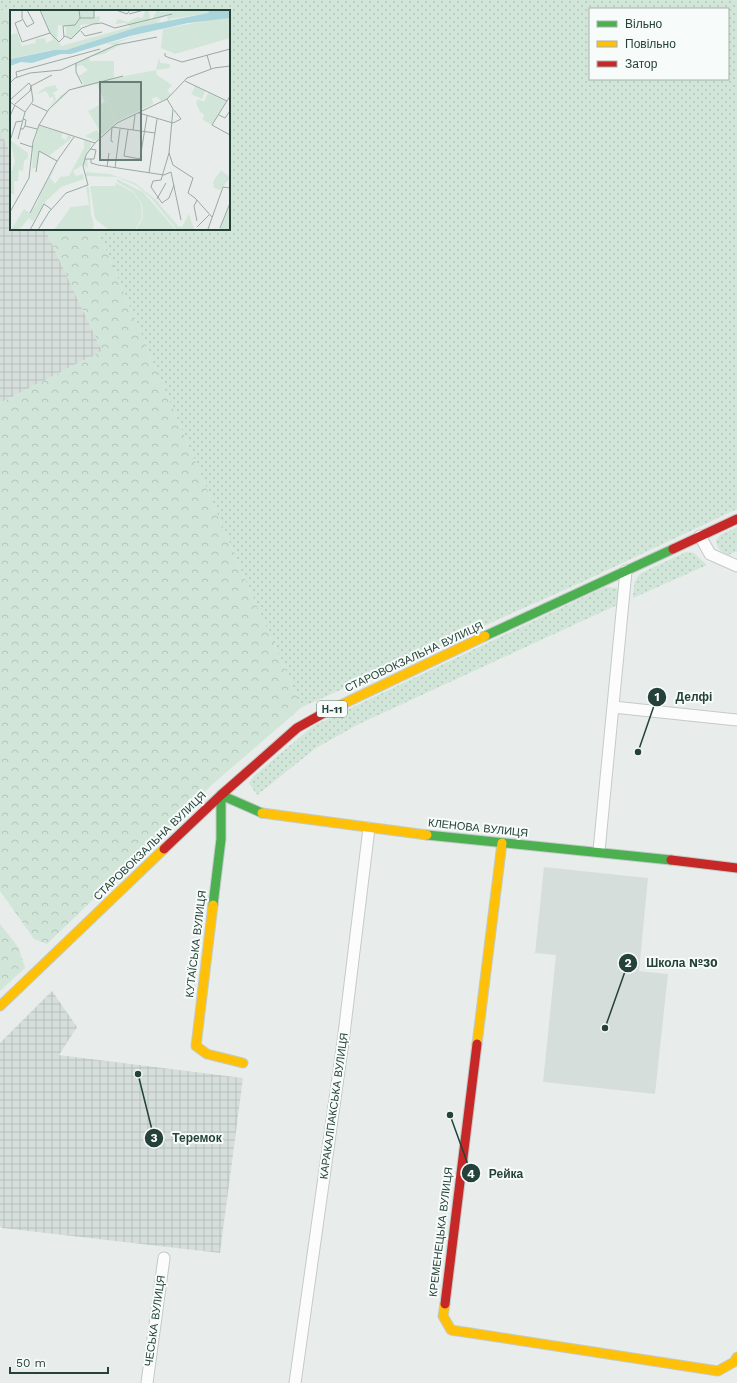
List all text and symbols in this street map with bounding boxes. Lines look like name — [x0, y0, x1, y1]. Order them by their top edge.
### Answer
legend — [589, 8, 729, 80]
inset map — [10, 10, 230, 230]
text: Вільно — [625, 17, 663, 31]
text: Повільно — [625, 37, 676, 51]
text: Затор — [625, 57, 658, 71]
street label: СТАРОВОКЗАЛЬНА ВУЛИЦЯ — [343, 619, 485, 695]
callout: Делфі — [647, 685, 720, 709]
text: 1 — [654, 690, 660, 704]
text: Делфі — [676, 690, 712, 704]
road number: Н-11 — [317, 701, 347, 717]
street label: СТАРОВОКЗАЛЬНА ВУЛИЦЯ — [91, 789, 209, 903]
street label: КЛЕНОВА ВУЛИЦЯ — [427, 816, 529, 840]
street label: КУТАЇСЬКА ВУЛИЦЯ — [183, 890, 209, 998]
callout: Школа №30 — [618, 951, 725, 975]
text: 2 — [624, 956, 632, 970]
text: Школа №30 — [646, 956, 718, 970]
street label: КАРАКАЛПАКСЬКА ВУЛИЦЯ — [317, 1032, 351, 1180]
callout: Теремок — [144, 1126, 229, 1150]
text: 3 — [150, 1131, 158, 1145]
text: Теремок — [172, 1131, 223, 1145]
callout: Рейка — [461, 1161, 531, 1185]
street label: КРЕМЕНЕЦЬКА ВУЛИЦЯ — [427, 1166, 455, 1298]
text: 4 — [467, 1167, 475, 1181]
text: Рейка — [489, 1167, 524, 1181]
street label: ЧЕСЬКА ВУЛИЦЯ — [142, 1274, 168, 1368]
scale bar — [10, 1349, 108, 1375]
text: 50 m — [16, 1356, 46, 1370]

